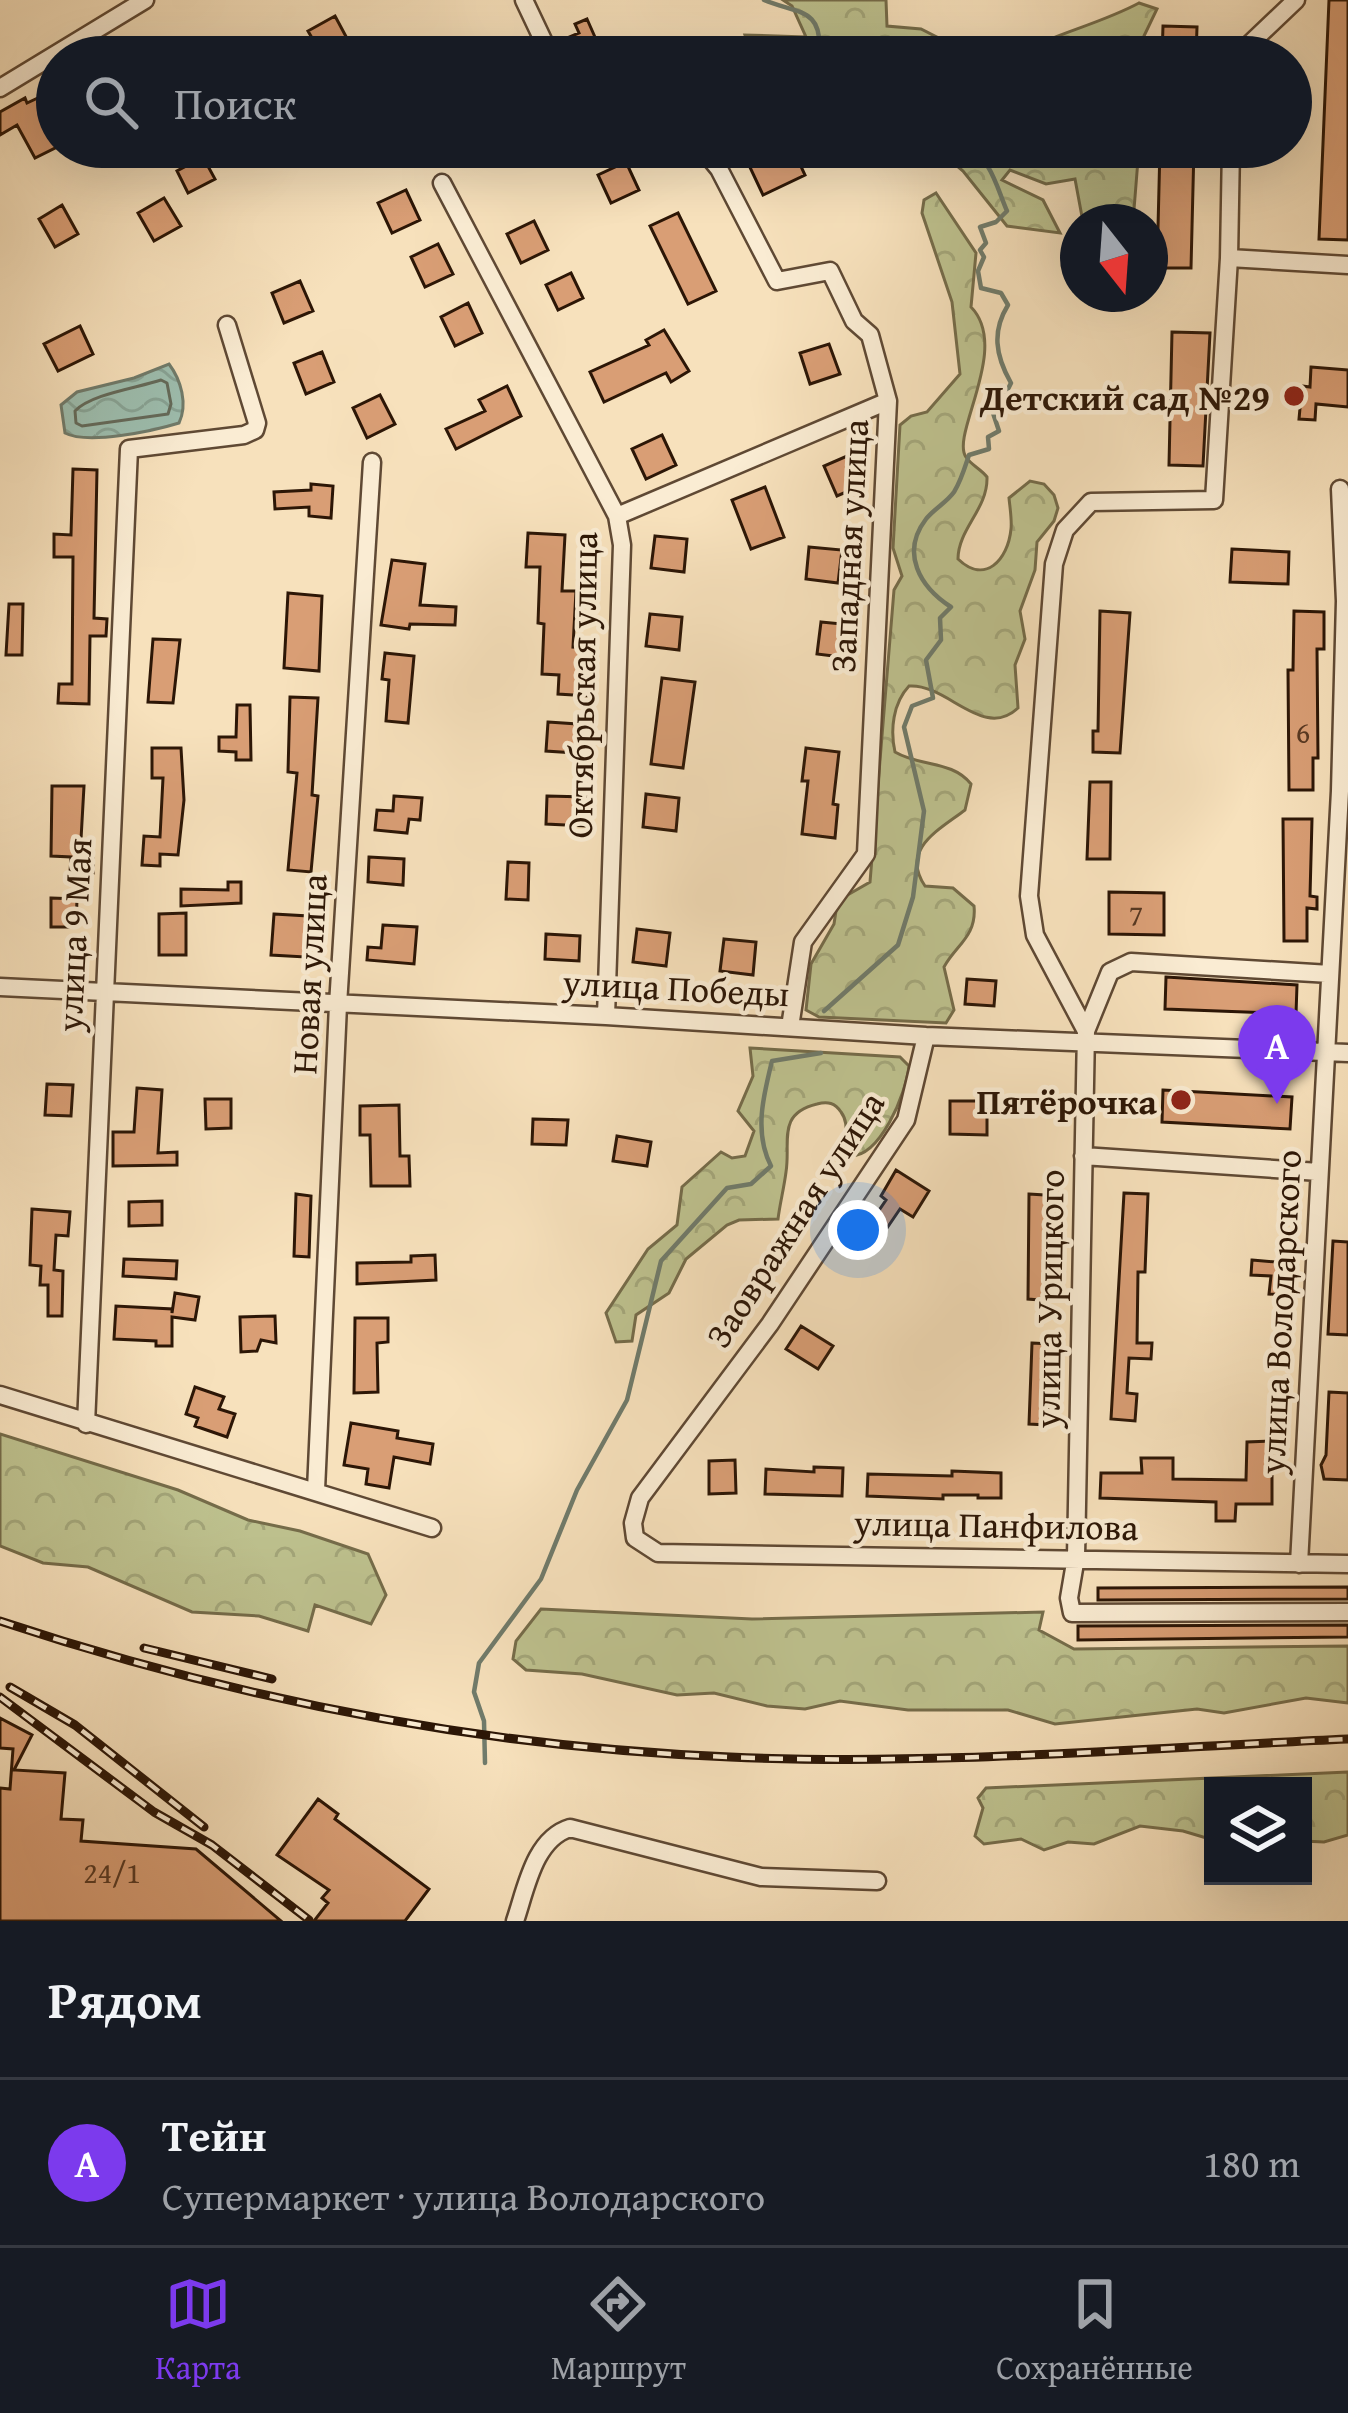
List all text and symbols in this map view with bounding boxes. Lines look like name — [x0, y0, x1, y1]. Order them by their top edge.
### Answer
search box — [36, 36, 1312, 168]
icon: search — [78, 69, 144, 135]
text: Поиск — [174, 70, 296, 135]
north arrow — [1060, 204, 1168, 312]
place label: Детский сад №29 — [979, 370, 1270, 423]
marker: Детский сад №29 — [1281, 383, 1307, 409]
street label: Западная улица — [815, 418, 881, 674]
street label: Октябрьская улица — [552, 531, 610, 839]
house number: 6 — [1296, 710, 1310, 754]
street label: улица 9 Мая — [41, 837, 105, 1034]
street label: Новая улица — [276, 873, 340, 1075]
house number: 7 — [1129, 892, 1143, 936]
street label: улица Победы — [560, 955, 791, 1019]
pin: A — [1238, 1005, 1316, 1104]
place label: Пятёрочка — [977, 1074, 1158, 1127]
street label: Заовражная улица — [691, 1080, 897, 1358]
marker: Пятёрочка — [1168, 1087, 1194, 1113]
street label: улица Володарского — [1244, 1148, 1314, 1477]
street label: улица Урицкого — [1019, 1169, 1077, 1430]
your location — [828, 1200, 888, 1260]
street label: улица Панфилова — [852, 1495, 1139, 1553]
map controls — [1204, 1777, 1312, 1885]
button: layers — [1204, 1777, 1312, 1885]
house number: 24/1 — [83, 1850, 141, 1894]
text: Рядом — [48, 1962, 202, 2037]
text: Тейн — [162, 2102, 266, 2167]
text: A — [75, 2134, 99, 2191]
text: 180 m — [1203, 2134, 1300, 2191]
text: Супермаркет · улица Володарского — [162, 2167, 765, 2224]
tab: Карта — [155, 2271, 241, 2391]
tab: Маршрут — [551, 2271, 686, 2391]
tab: Сохранённые — [996, 2271, 1193, 2391]

